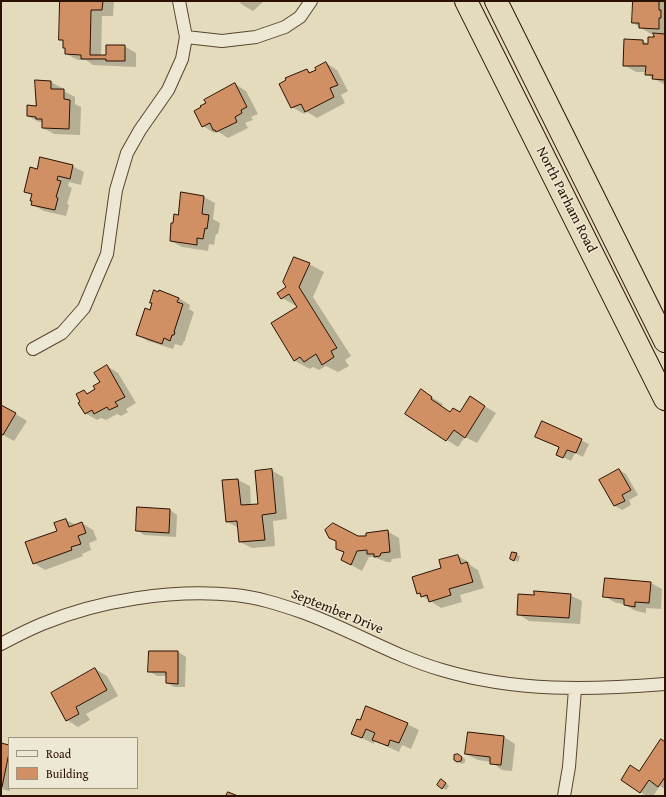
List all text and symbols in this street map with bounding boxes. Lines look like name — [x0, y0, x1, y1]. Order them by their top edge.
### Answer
street label: North Parham Road — [532, 144, 600, 256]
street label: September Drive — [288, 586, 386, 638]
legend — [8, 737, 138, 789]
text: Road — [46, 745, 71, 762]
text: Building — [46, 765, 89, 782]

